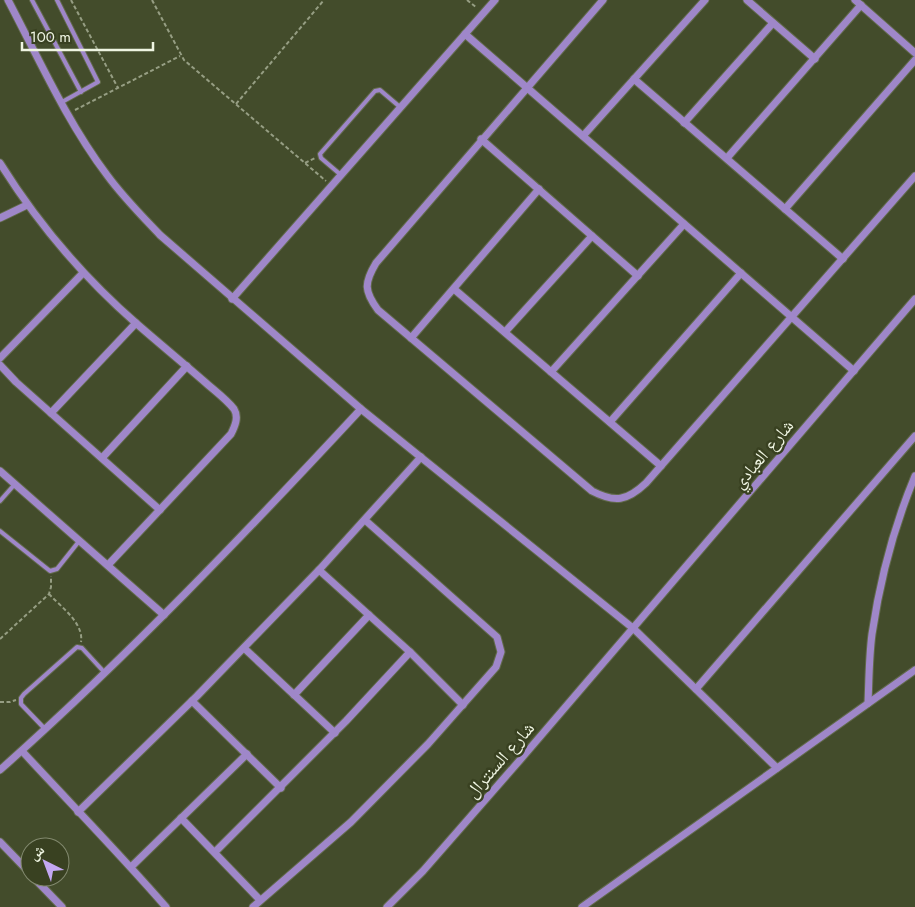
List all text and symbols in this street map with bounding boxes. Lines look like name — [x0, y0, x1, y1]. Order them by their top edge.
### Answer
scale bar — [22, 20, 154, 52]
text: 100 m — [30, 26, 71, 48]
street label: شارع العبادي — [726, 414, 801, 495]
street label: شارع السنترال — [459, 716, 541, 804]
north arrow — [20, 837, 70, 887]
text: ش — [24, 840, 49, 865]

